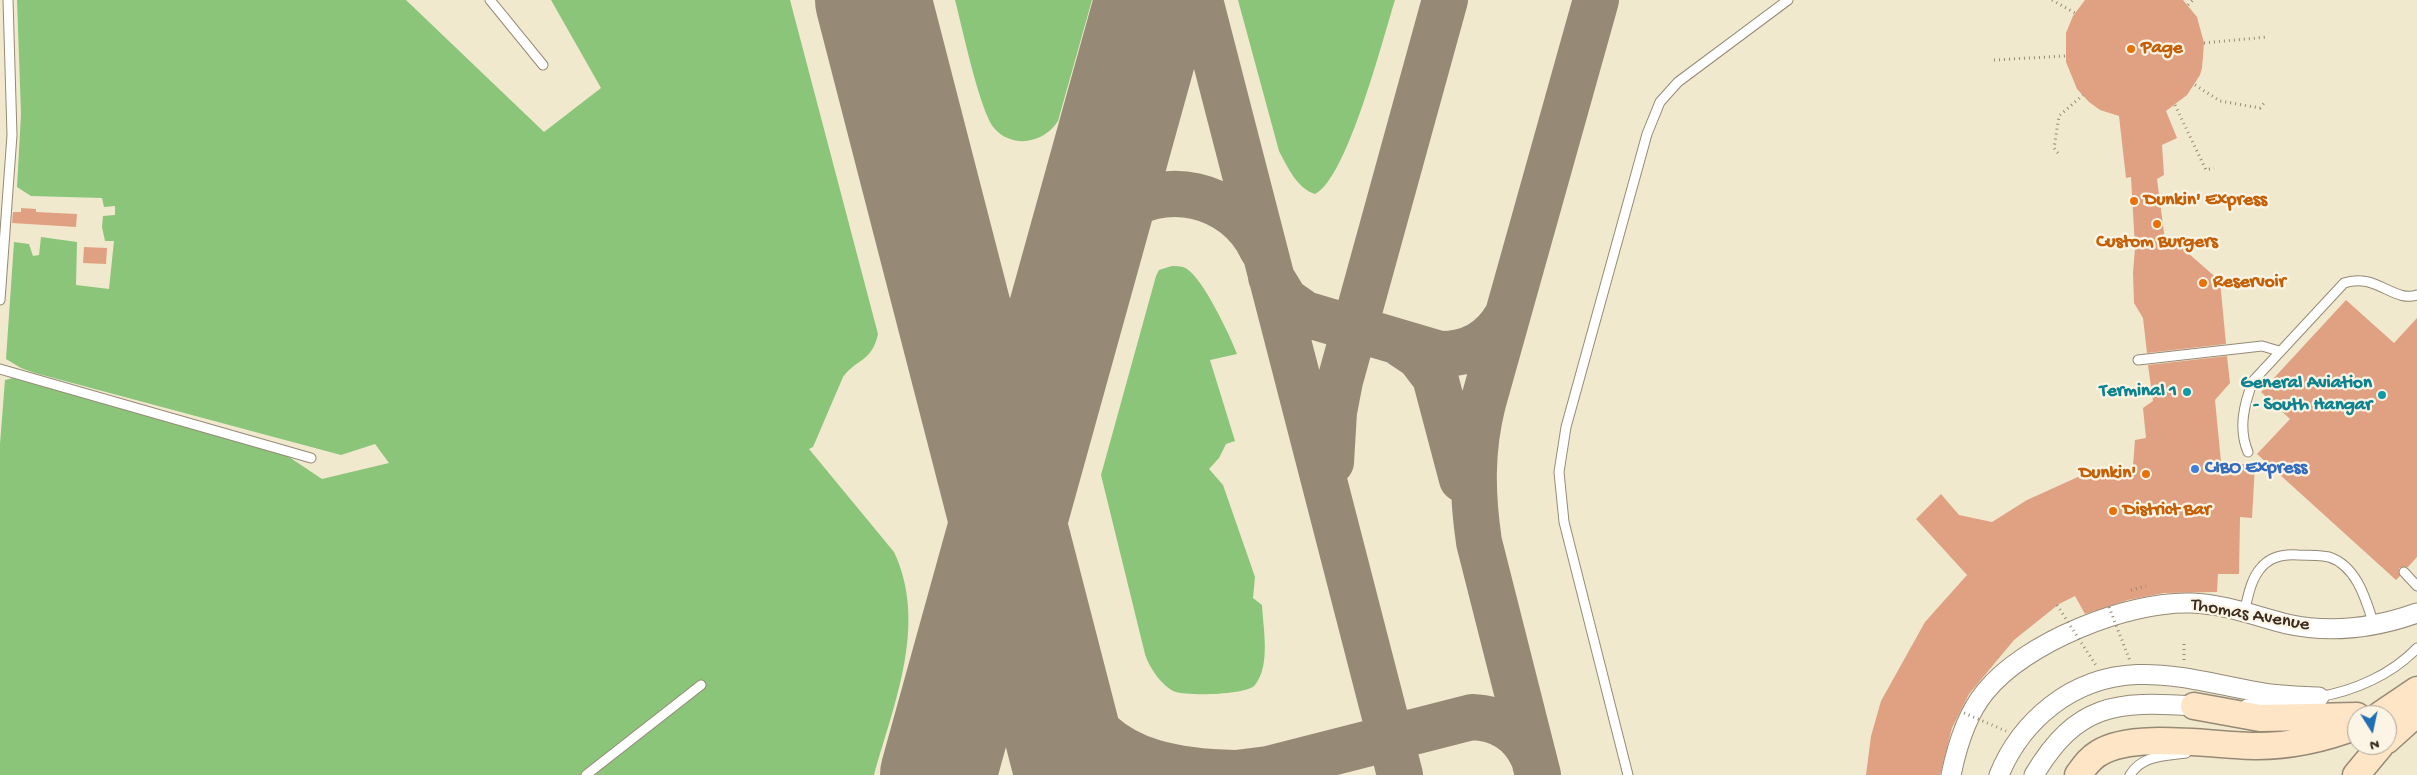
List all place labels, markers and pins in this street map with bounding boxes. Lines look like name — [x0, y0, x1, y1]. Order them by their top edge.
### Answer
place label: Page — [2141, 38, 2183, 60]
marker: Page — [2125, 43, 2137, 55]
place label: Dunkin' Express — [2144, 190, 2267, 212]
marker: Dunkin' Express — [2128, 195, 2140, 207]
marker: Custom Burgers — [2151, 218, 2163, 230]
place label: Custom Burgers — [2096, 232, 2218, 254]
place label: Reservoir — [2213, 272, 2285, 294]
marker: Reservoir — [2197, 277, 2209, 289]
place label: General Aviation - South Hangar — [2240, 373, 2372, 417]
place label: Terminal 1 — [2100, 381, 2177, 403]
marker: Terminal 1 — [2181, 386, 2193, 398]
marker: General Aviation - South Hangar — [2376, 389, 2388, 401]
place label: CIBO Express — [2205, 458, 2307, 480]
place label: Dunkin' — [2079, 463, 2136, 485]
marker: CIBO Express — [2189, 463, 2201, 475]
marker: Dunkin' — [2140, 468, 2152, 480]
place label: District Bar — [2123, 500, 2211, 522]
marker: District Bar — [2107, 505, 2119, 517]

